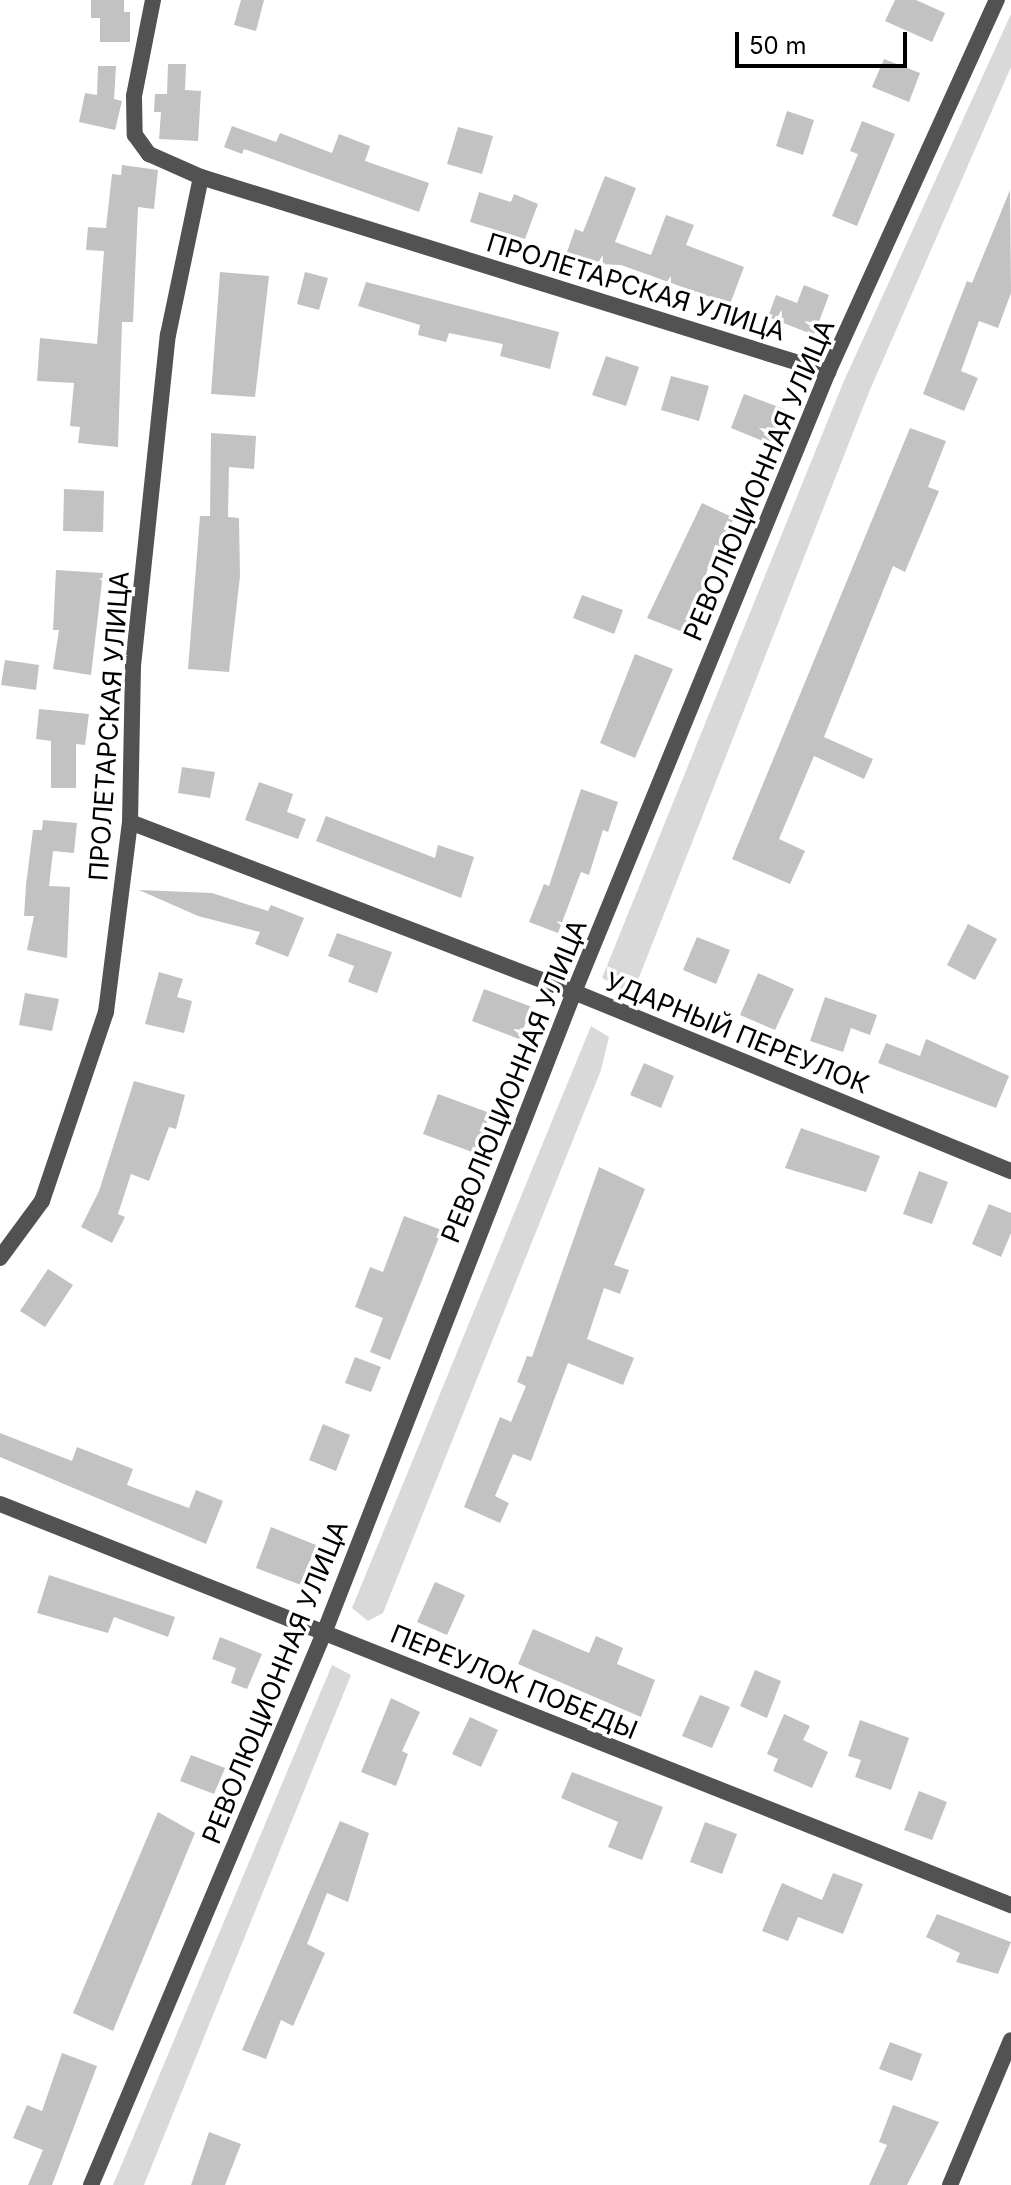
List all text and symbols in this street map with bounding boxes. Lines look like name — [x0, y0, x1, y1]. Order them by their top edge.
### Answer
scale bar — [739, 16, 911, 66]
text: 50 m — [749, 31, 807, 60]
street label: ПРОЛЕТАРСКАЯ УЛИЦА — [483, 227, 789, 347]
street label: РЕВОЛЮЦИОННАЯ УЛИЦА — [677, 315, 841, 645]
street label: ПРОЛЕТАРСКАЯ УЛИЦА — [83, 570, 135, 882]
street label: РЕВОЛЮЦИОННАЯ УЛИЦА — [435, 915, 593, 1247]
street label: УДАРНЫЙ ПЕРЕУЛОК — [601, 966, 873, 1100]
street label: РЕВОЛЮЦИОННАЯ УЛИЦА — [196, 1516, 354, 1848]
street label: ПЕРЕУЛОК ПОБЕДЫ — [386, 1618, 642, 1746]

